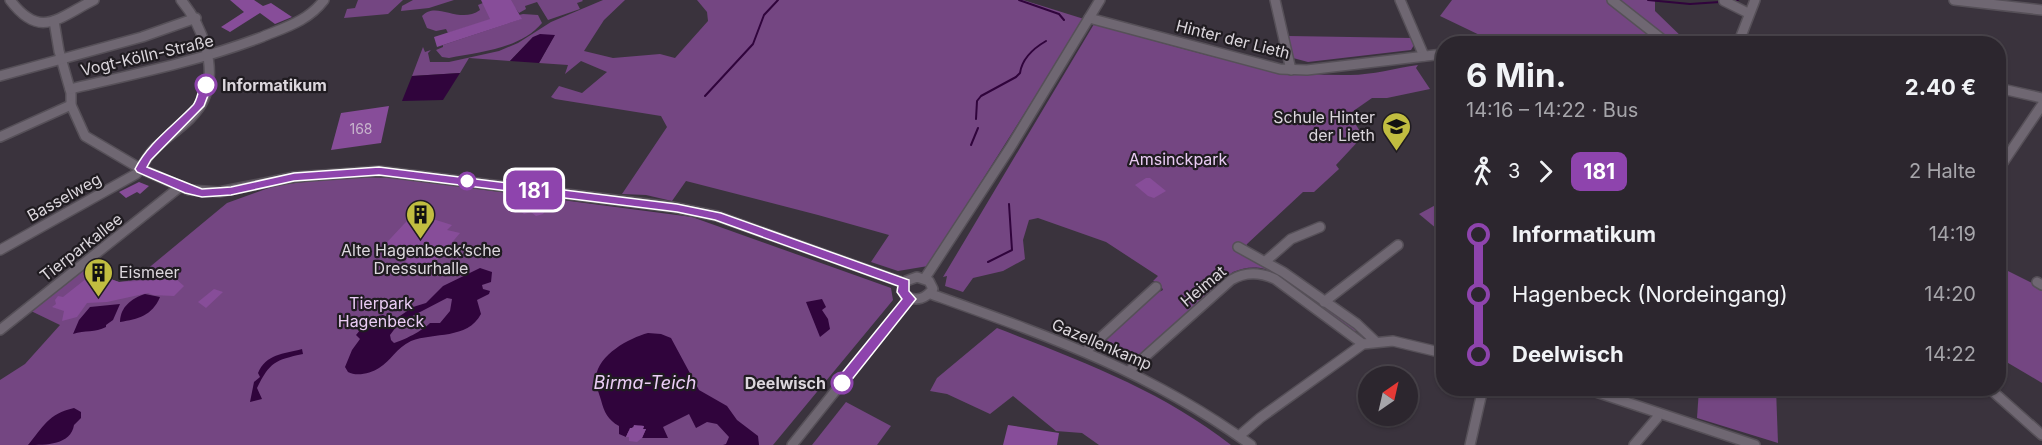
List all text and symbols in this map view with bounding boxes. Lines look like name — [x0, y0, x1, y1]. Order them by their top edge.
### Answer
street label: Hinter der Lieth — [1174, 15, 1292, 63]
street label: Vogt-Kölln-Straße — [79, 30, 215, 80]
text: 6 Min. — [1466, 55, 1567, 95]
marker: Informatikum — [195, 74, 217, 96]
text: 2.40 € — [1905, 74, 1976, 100]
place label: Informatikum — [222, 75, 327, 95]
text: 14:16 – 14:22 · Bus — [1466, 98, 1638, 122]
place label: Schule Hinter der Lieth — [1273, 107, 1375, 145]
school or university icon: Schule Hinter der Lieth — [1380, 110, 1412, 152]
house number: 168 — [349, 120, 373, 137]
park label: Amsinckpark — [1129, 149, 1228, 169]
icon: walk — [1466, 155, 1499, 188]
icon: forward — [1529, 155, 1562, 188]
text: 3 — [1508, 159, 1520, 183]
text: 181 — [1583, 159, 1615, 184]
text: 2 Halte — [1909, 159, 1976, 183]
street label: Basselweg — [24, 168, 104, 226]
line badge: 181 — [500, 170, 568, 210]
unlabelled marker — [458, 172, 476, 190]
text: 181 — [518, 178, 550, 203]
building icon: Alte Hagenbeck’sche Dressurhalle — [405, 198, 437, 240]
street label: Tierparkallee — [36, 209, 126, 285]
text: Informatikum — [1512, 221, 1656, 247]
text: 14:19 — [1929, 222, 1976, 246]
place label: Alte Hagenbeck’sche Dressurhalle — [341, 240, 501, 278]
building icon: Eismeer — [82, 256, 114, 298]
street label: Heimat — [1176, 261, 1230, 311]
place label: Eismeer — [119, 262, 180, 282]
text: Hagenbeck (Nordeingang) — [1512, 281, 1788, 307]
text: 14:20 — [1924, 282, 1976, 306]
park label: Tierpark Hagenbeck — [338, 293, 424, 331]
street label: Gazellenkamp — [1049, 314, 1155, 374]
text: Deelwisch — [1512, 341, 1624, 367]
text: 14:22 — [1925, 342, 1976, 366]
north arrow — [1358, 366, 1418, 426]
map controls — [1358, 366, 1418, 426]
water label: Birma-Teich — [594, 372, 696, 393]
marker: Deelwisch — [831, 372, 853, 394]
place label: Deelwisch — [745, 373, 826, 393]

